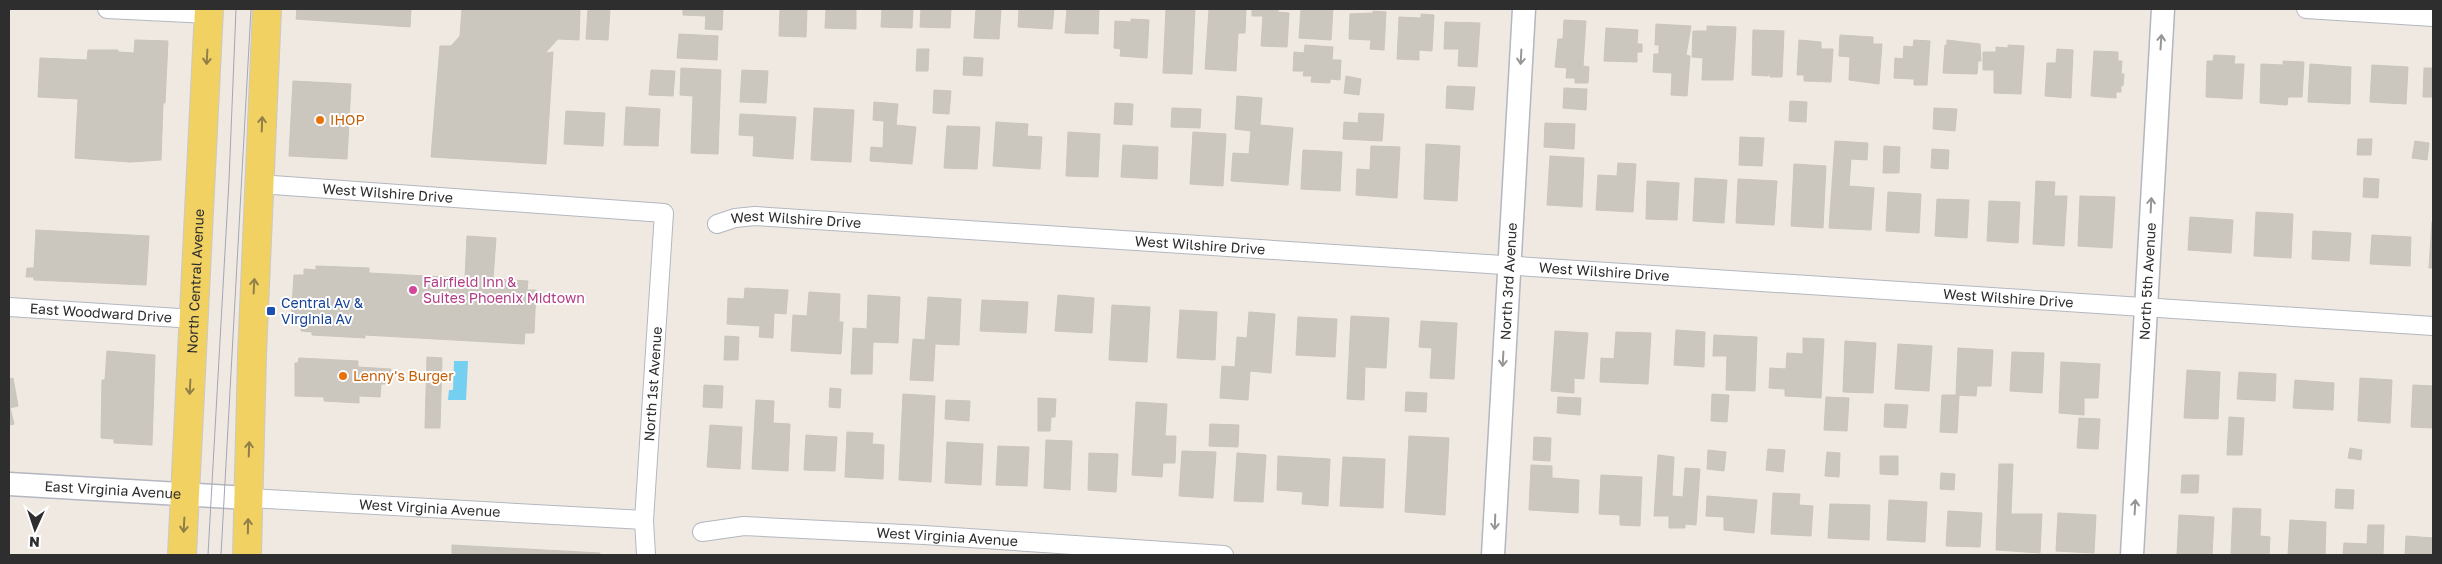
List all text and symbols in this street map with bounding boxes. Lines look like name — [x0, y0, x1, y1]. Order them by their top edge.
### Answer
one-way arrow — [2157, 35, 2166, 51]
one-way arrow — [202, 49, 212, 65]
one-way arrow — [1517, 49, 1526, 65]
place label: IHOP — [330, 111, 365, 128]
marker: IHOP — [314, 114, 326, 126]
one-way arrow — [257, 116, 266, 132]
street label: West Wilshire Drive — [322, 180, 454, 206]
one-way arrow — [2147, 197, 2156, 213]
street label: West Wilshire Drive — [730, 207, 862, 231]
street label: North Central Avenue — [183, 208, 207, 354]
street label: North 3rd Avenue — [1496, 222, 1520, 341]
street label: North 5th Avenue — [2135, 222, 2159, 341]
street label: West Wilshire Drive — [1134, 232, 1266, 257]
street label: West Wilshire Drive — [1538, 258, 1670, 284]
place label: Fairfield Inn & Suites Phoenix Midtown — [423, 273, 585, 306]
one-way arrow — [250, 279, 259, 295]
marker: Fairfield Inn & Suites Phoenix Midtown — [407, 284, 419, 296]
street label: West Wilshire Drive — [1942, 285, 2074, 310]
place label: Central Av & Virginia Av — [281, 294, 364, 327]
street label: East Woodward Drive — [29, 299, 172, 326]
marker: Central Av & Virginia Av — [265, 305, 277, 317]
street label: North 1st Avenue — [640, 326, 665, 442]
one-way arrow — [1499, 351, 1508, 367]
place label: Lenny's Burger — [353, 367, 454, 384]
marker: Lenny's Burger — [337, 370, 349, 382]
one-way arrow — [186, 379, 195, 395]
one-way arrow — [245, 441, 254, 457]
street label: East Virginia Avenue — [44, 477, 182, 502]
street label: West Virginia Avenue — [359, 495, 501, 520]
one-way arrow — [2130, 499, 2139, 515]
north arrow — [10, 504, 60, 554]
one-way arrow — [1490, 513, 1499, 529]
one-way arrow — [179, 516, 188, 532]
one-way arrow — [243, 519, 252, 535]
street label: West Virginia Avenue — [876, 524, 1019, 549]
text: N — [29, 534, 40, 551]

